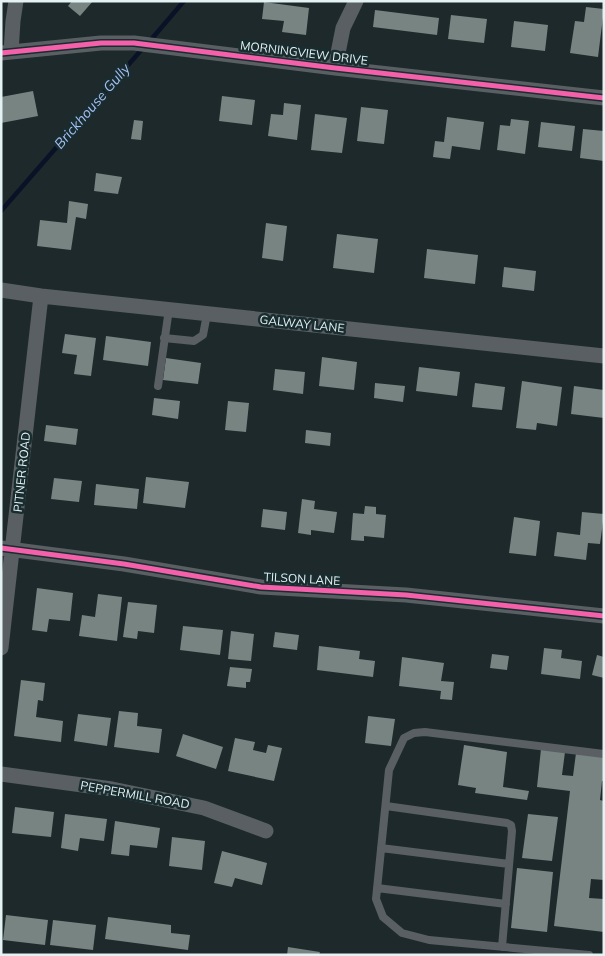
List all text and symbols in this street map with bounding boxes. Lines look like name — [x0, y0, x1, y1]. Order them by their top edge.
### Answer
street label: MORNINGVIEW DRIVE — [239, 37, 369, 68]
water label: Brickhouse Gully — [50, 59, 134, 152]
street label: GALWAY LANE — [259, 312, 345, 335]
street label: PITNER ROAD — [10, 431, 33, 513]
street label: TILSON LANE — [263, 569, 341, 588]
street label: PEPPERMILL ROAD — [79, 778, 191, 812]

